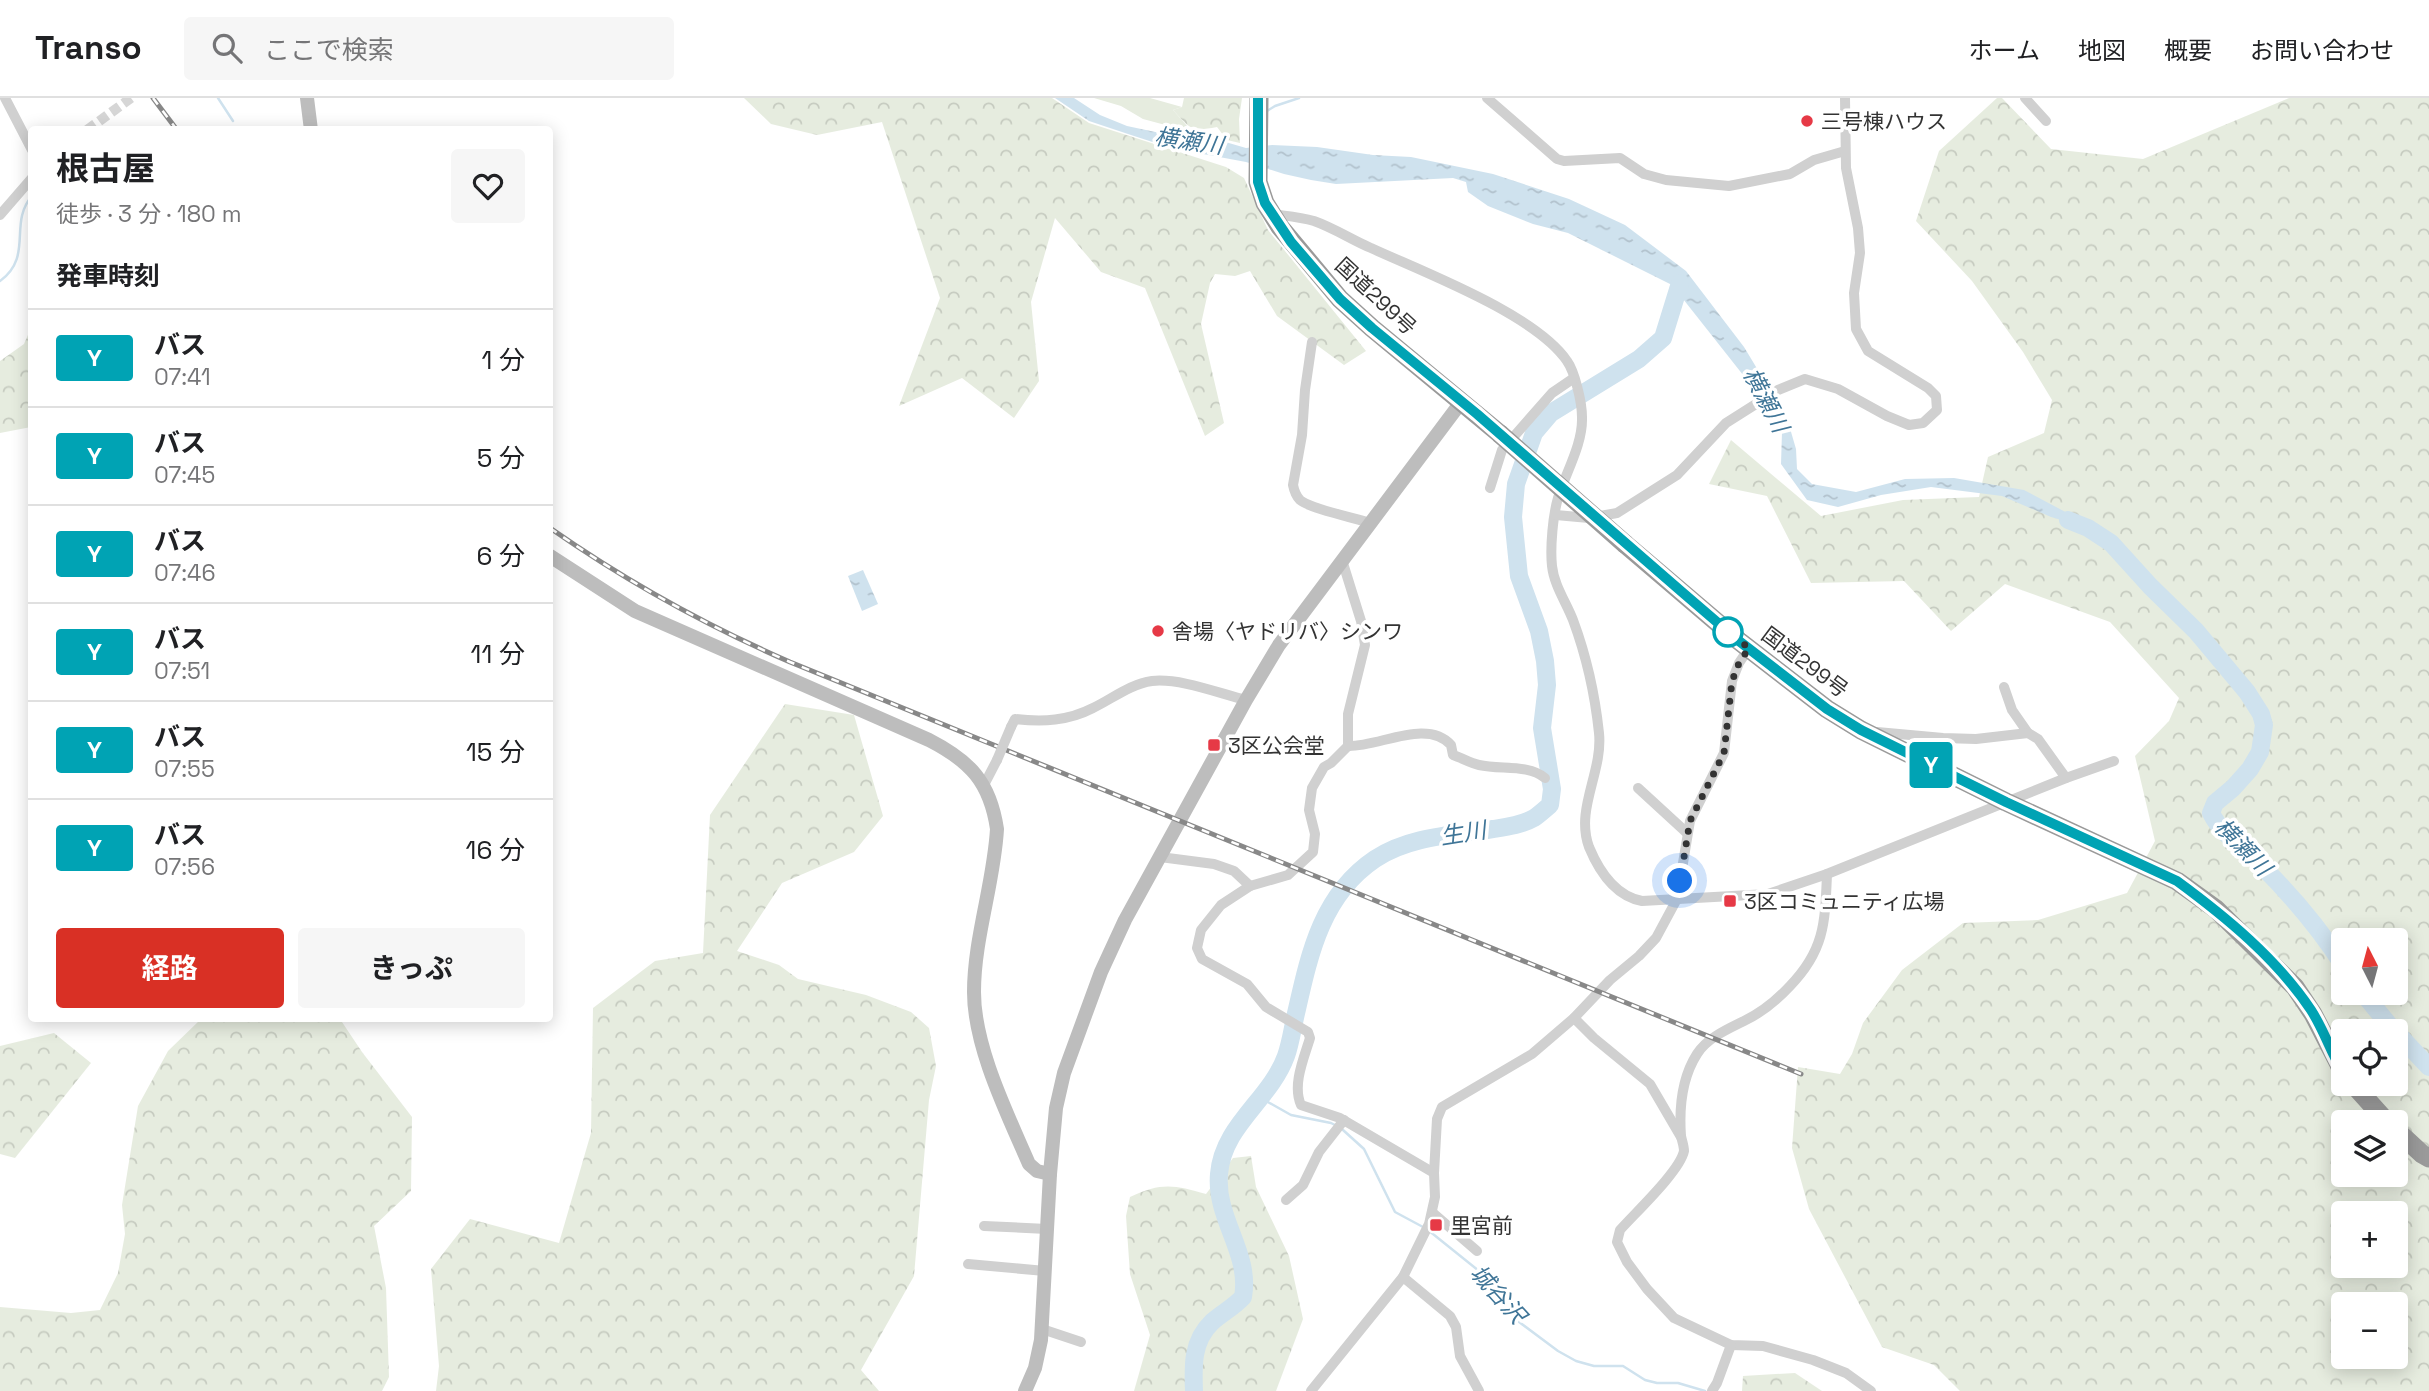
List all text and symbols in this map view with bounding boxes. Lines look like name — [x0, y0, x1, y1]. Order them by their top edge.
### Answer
search box — [184, 17, 674, 80]
text: Transo — [35, 27, 142, 69]
icon: search — [208, 29, 246, 67]
text: ここで検索 — [264, 33, 394, 67]
text: ホーム — [1969, 35, 2040, 66]
text: 地図 — [2078, 35, 2126, 66]
text: 概要 — [2164, 35, 2212, 66]
text: お問い合わせ — [2250, 35, 2394, 66]
place label: 三号棟ハウス — [1821, 108, 1947, 135]
marker: 三号棟ハウス — [1799, 113, 1815, 129]
water label: 横瀬川 — [1153, 121, 1228, 161]
text: 根古屋 — [56, 148, 155, 190]
button: heart — [451, 149, 525, 223]
text: 徒歩 · 3 分 · 180 m — [56, 199, 241, 229]
street label: 国道299号 — [1330, 252, 1422, 340]
text: 発車時刻 — [56, 259, 160, 293]
text: バス — [154, 328, 206, 362]
text: Y — [87, 342, 102, 373]
text: 1 分 — [481, 343, 525, 377]
text: 07:41 — [154, 362, 211, 392]
water label: 横瀬川 — [1737, 362, 1797, 440]
text: バス — [154, 426, 206, 460]
text: Y — [87, 440, 102, 471]
text: 5 分 — [477, 441, 525, 475]
text: 07:45 — [154, 460, 215, 490]
text: バス — [154, 524, 206, 558]
text: Y — [87, 538, 102, 569]
text: 6 分 — [476, 539, 525, 573]
text: 07:46 — [154, 558, 216, 588]
unlabelled marker — [1713, 617, 1743, 647]
place label: 舎場〈ヤドリバ〉シンワ — [1172, 618, 1403, 645]
street label: 国道299号 — [1756, 621, 1854, 703]
text: バス — [154, 622, 206, 656]
marker: 舎場〈ヤドリバ〉シンワ — [1150, 623, 1166, 639]
text: Y — [87, 636, 102, 667]
text: 11 分 — [471, 637, 525, 671]
text: 07:51 — [154, 656, 210, 686]
text: バス — [154, 720, 206, 754]
place label: 3区公会堂 — [1228, 732, 1325, 759]
text: Y — [87, 734, 102, 765]
text: 15 分 — [466, 735, 525, 769]
marker: 3区公会堂 — [1206, 737, 1222, 753]
line badge: Y — [1908, 742, 1954, 788]
text: Y — [1924, 749, 1938, 780]
text: 07:55 — [154, 754, 215, 784]
water label: 横瀬川 — [2208, 812, 2280, 884]
water label: 生川 — [1438, 814, 1491, 851]
text: バス — [154, 818, 206, 852]
text: Y — [87, 832, 102, 863]
text: 16 分 — [466, 833, 525, 867]
text: 07:56 — [154, 852, 215, 882]
your location — [1662, 863, 1697, 898]
place label: 3区コミュニティ広場 — [1744, 888, 1944, 915]
marker: 3区コミュニティ広場 — [1722, 893, 1738, 909]
button: 経路 — [56, 928, 284, 1008]
button: きっぷ — [298, 928, 525, 1008]
north arrow — [2331, 928, 2408, 1004]
map controls — [2331, 928, 2408, 1369]
button: locate — [2331, 1019, 2408, 1096]
button: layers — [2331, 1110, 2408, 1187]
button: + — [2331, 1201, 2408, 1278]
place label: 里宮前 — [1450, 1212, 1513, 1239]
marker: 里宮前 — [1428, 1217, 1444, 1233]
water label: 城谷沢 — [1464, 1258, 1534, 1332]
button: − — [2331, 1292, 2408, 1369]

